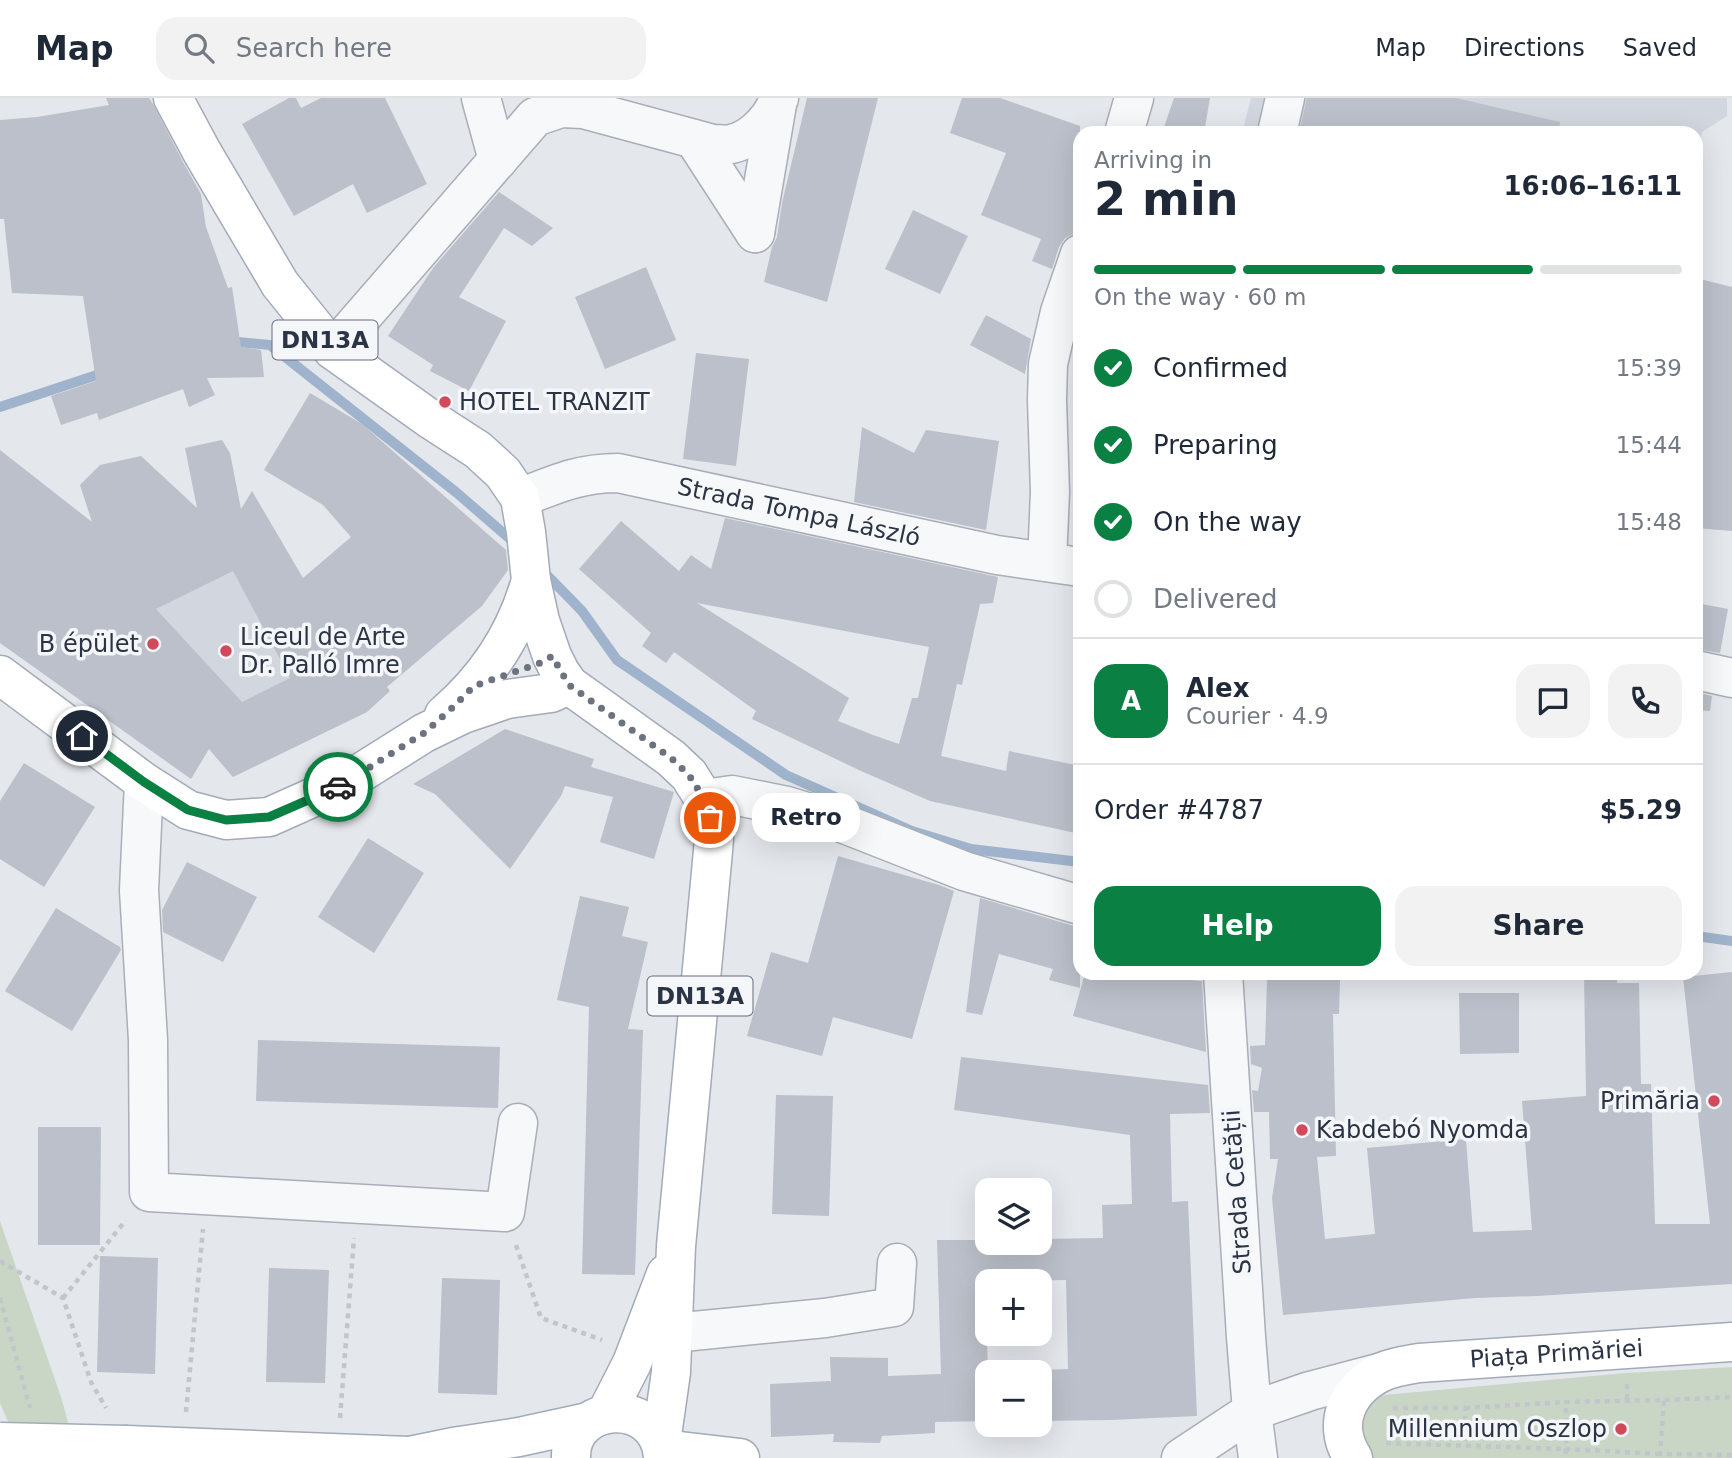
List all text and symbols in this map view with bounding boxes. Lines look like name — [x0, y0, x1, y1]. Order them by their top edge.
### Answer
search box — [156, 17, 646, 80]
text: Map — [35, 29, 114, 68]
icon: search — [180, 29, 218, 67]
text: Search here — [236, 33, 392, 63]
text: Map — [1375, 34, 1426, 62]
text: Directions — [1464, 34, 1585, 62]
text: Saved — [1623, 34, 1697, 62]
text: Arriving in — [1094, 147, 1212, 173]
text: 16:06–16:11 — [1503, 171, 1682, 201]
text: 2 min — [1094, 172, 1238, 226]
text: On the way · 60 m — [1094, 284, 1306, 310]
road number: DN13A — [272, 320, 378, 360]
icon: check — [1094, 349, 1132, 387]
text: Confirmed — [1153, 353, 1288, 383]
text: 15:39 — [1616, 355, 1682, 381]
place label: HOTEL TRANZIT — [459, 388, 650, 416]
marker: HOTEL TRANZIT — [437, 394, 453, 410]
icon: check — [1094, 426, 1132, 464]
text: Preparing — [1153, 430, 1278, 460]
text: 15:44 — [1616, 432, 1682, 458]
street label: Strada Tompa László — [675, 472, 923, 552]
icon: check — [1094, 503, 1132, 541]
text: On the way — [1153, 507, 1302, 537]
text: 15:48 — [1616, 509, 1682, 535]
text: Delivered — [1153, 584, 1277, 614]
place label: Liceul de Arte Dr. Palló Imre — [240, 623, 406, 679]
place label: B épület — [39, 630, 139, 658]
marker: B épület — [145, 636, 161, 652]
marker: Liceul de Arte Dr. Palló Imre — [218, 643, 234, 659]
button: chat — [1516, 664, 1590, 738]
button: phone — [1608, 664, 1682, 738]
text: Alex — [1186, 673, 1249, 703]
text: A — [1121, 686, 1141, 716]
text: Courier · 4.9 — [1186, 703, 1329, 729]
pin — [52, 706, 112, 766]
icon: home — [63, 717, 101, 755]
courier — [303, 752, 373, 822]
icon: car — [319, 768, 357, 806]
pin — [680, 788, 740, 848]
callout: Retro — [752, 794, 860, 842]
text: Order #4787 — [1094, 795, 1264, 825]
text: $5.29 — [1600, 795, 1682, 825]
icon: bag — [691, 799, 729, 837]
text: Retro — [770, 804, 842, 830]
button: Help — [1094, 886, 1381, 966]
button: Share — [1395, 886, 1682, 966]
road number: DN13A — [648, 976, 752, 1015]
place label: Primăria — [1600, 1087, 1700, 1115]
marker: Primăria — [1706, 1093, 1722, 1109]
street label: Strada Cetății — [1217, 1109, 1257, 1275]
place label: Kabdebó Nyomda — [1316, 1116, 1529, 1144]
marker: Kabdebó Nyomda — [1294, 1122, 1310, 1138]
map controls — [975, 1178, 1052, 1437]
button: layers — [975, 1178, 1052, 1255]
button: + — [975, 1269, 1052, 1346]
street label: Piața Primăriei — [1469, 1334, 1644, 1374]
button: − — [975, 1360, 1052, 1437]
place label: Millennium Oszlop — [1388, 1415, 1607, 1443]
marker: Millennium Oszlop — [1613, 1421, 1629, 1437]

